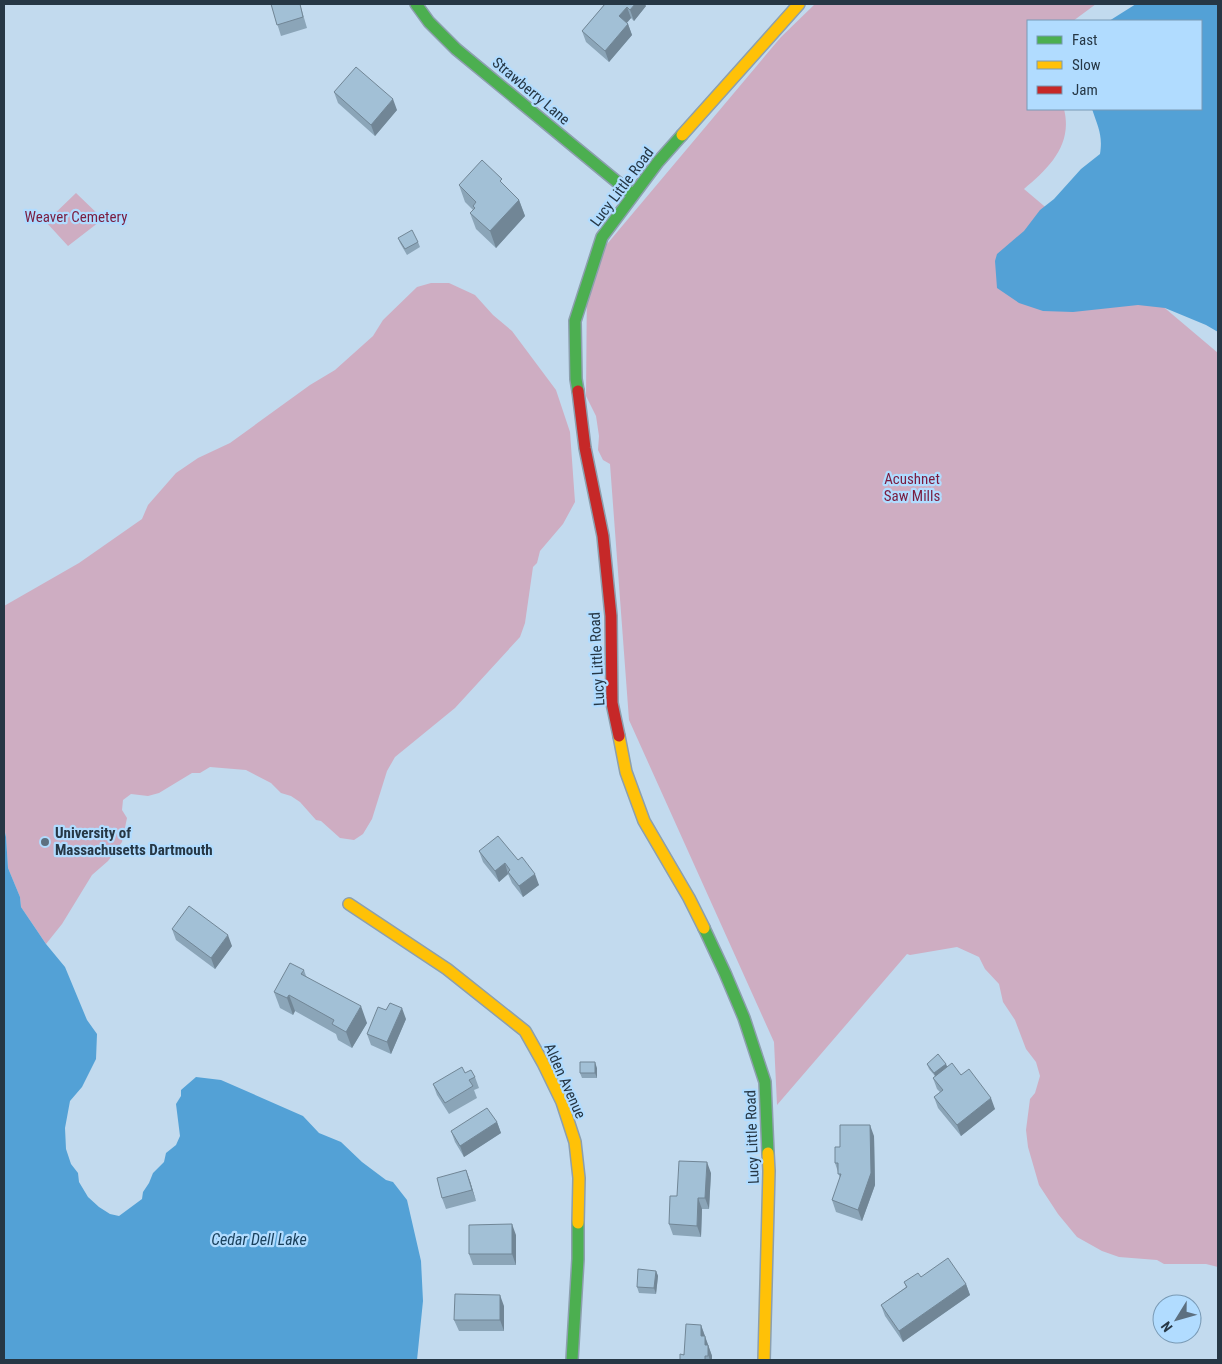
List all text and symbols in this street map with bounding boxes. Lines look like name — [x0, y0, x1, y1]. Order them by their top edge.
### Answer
legend — [1027, 20, 1202, 110]
text: Fast — [1072, 31, 1097, 49]
street label: Strawberry Lane — [489, 53, 573, 129]
text: Slow — [1072, 56, 1101, 74]
text: Jam — [1072, 81, 1098, 99]
street label: Lucy Little Road — [586, 144, 658, 230]
park label: Weaver Cemetery — [25, 208, 127, 226]
park label: Acushnet Saw Mills — [884, 470, 940, 505]
street label: Lucy Little Road — [586, 612, 608, 706]
place label: University of Massachusetts Dartmouth — [55, 824, 213, 859]
marker: University of Massachusetts Dartmouth — [39, 836, 51, 848]
street label: Alden Avenue — [540, 1041, 590, 1121]
street label: Lucy Little Road — [741, 1090, 763, 1184]
water label: Cedar Dell Lake — [211, 1230, 307, 1249]
north arrow — [1152, 1294, 1202, 1344]
text: N — [1158, 1319, 1176, 1335]

